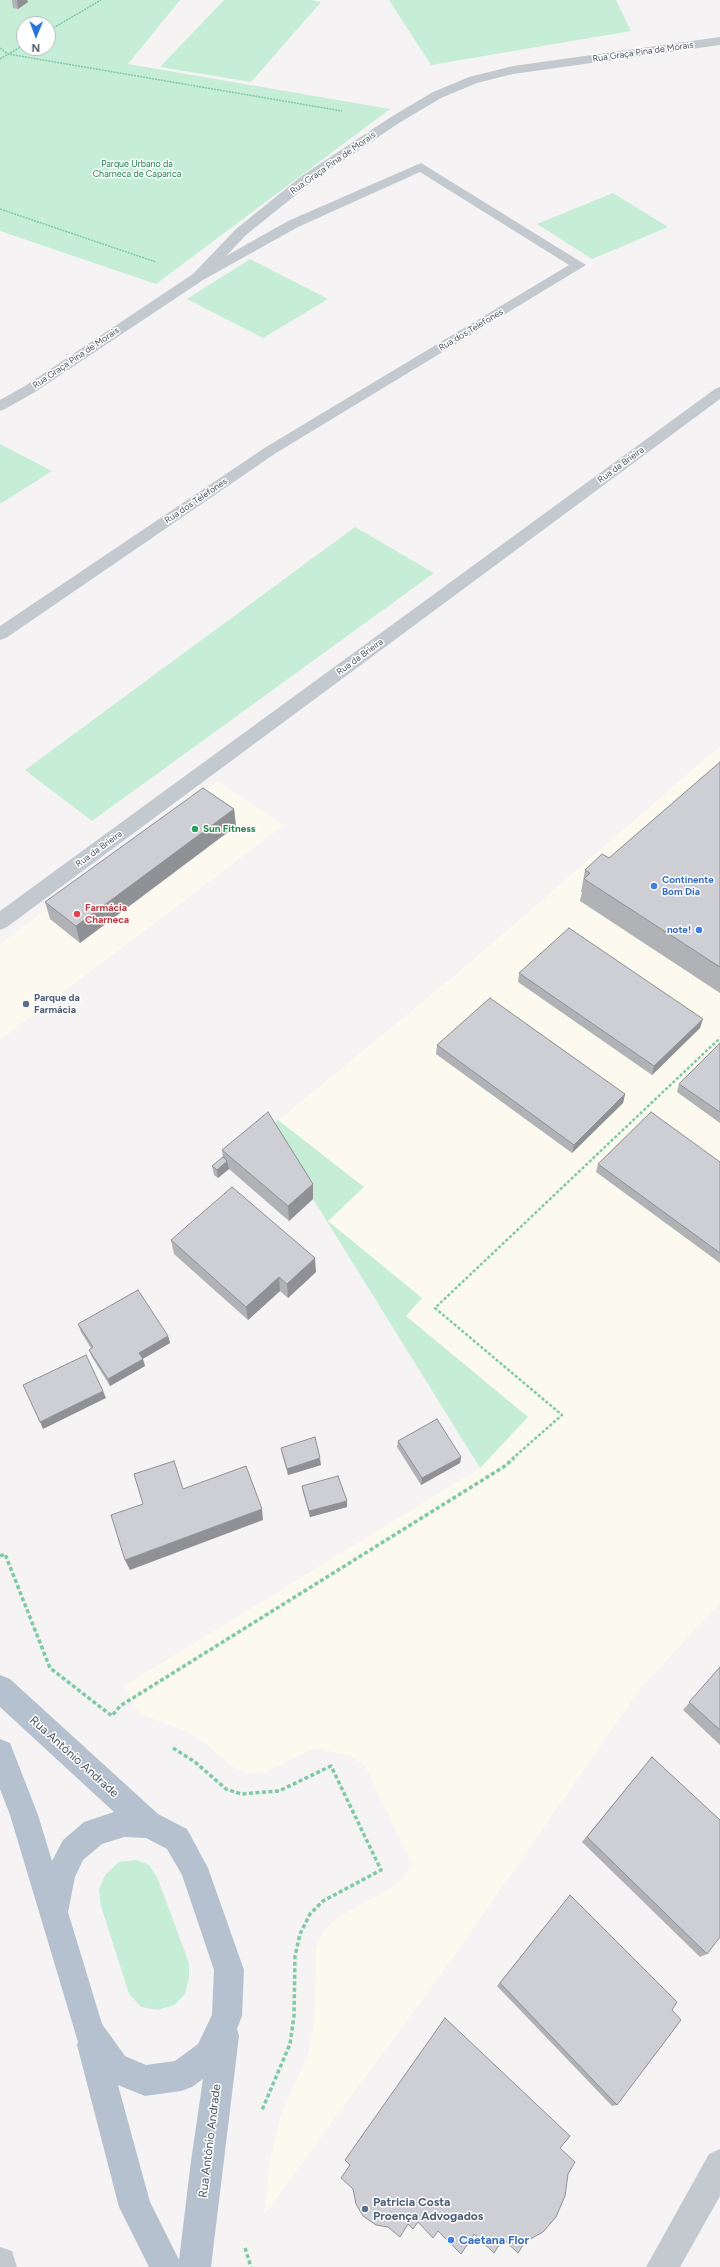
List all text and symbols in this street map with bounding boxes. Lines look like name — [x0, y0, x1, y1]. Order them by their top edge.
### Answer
north arrow — [16, 16, 56, 56]
street label: Rua Graça Pina de Morais — [592, 40, 694, 64]
text: N — [31, 41, 40, 54]
street label: Rua Graça Pina de Morais — [288, 129, 378, 197]
park label: Parque Urbano da Charneca de Caparica — [93, 159, 181, 180]
street label: Rua dos Telefones — [437, 307, 505, 353]
street label: Rua Graça Pina de Morais — [31, 325, 121, 391]
street label: Rua da Brieira — [596, 445, 646, 485]
street label: Rua dos Telefones — [163, 476, 229, 526]
street label: Rua da Brieira — [335, 637, 385, 677]
place label: Sun Fitness — [203, 823, 256, 835]
marker: Sun Fitness — [190, 824, 200, 834]
street label: Rua da Brieira — [74, 829, 124, 869]
place label: Continente Bom Dia — [662, 874, 714, 898]
marker: Continente Bom Dia — [649, 881, 659, 891]
place label: Farmácia Charneca — [85, 902, 129, 926]
marker: Farmácia Charneca — [72, 909, 82, 919]
place label: note! — [667, 924, 691, 936]
marker: note! — [694, 925, 704, 935]
place label: Parque da Farmácia — [34, 992, 80, 1016]
marker: Parque da Farmácia — [21, 999, 31, 1009]
street label: Rua António Andrade — [27, 1713, 121, 1801]
street label: Rua António Andrade — [196, 2083, 224, 2199]
place label: Patricia Costa Proença Advogados — [373, 2195, 483, 2223]
marker: Patricia Costa Proença Advogados — [360, 2204, 370, 2214]
place label: Caetana Flor — [459, 2233, 529, 2247]
marker: Caetana Flor — [446, 2235, 456, 2245]

